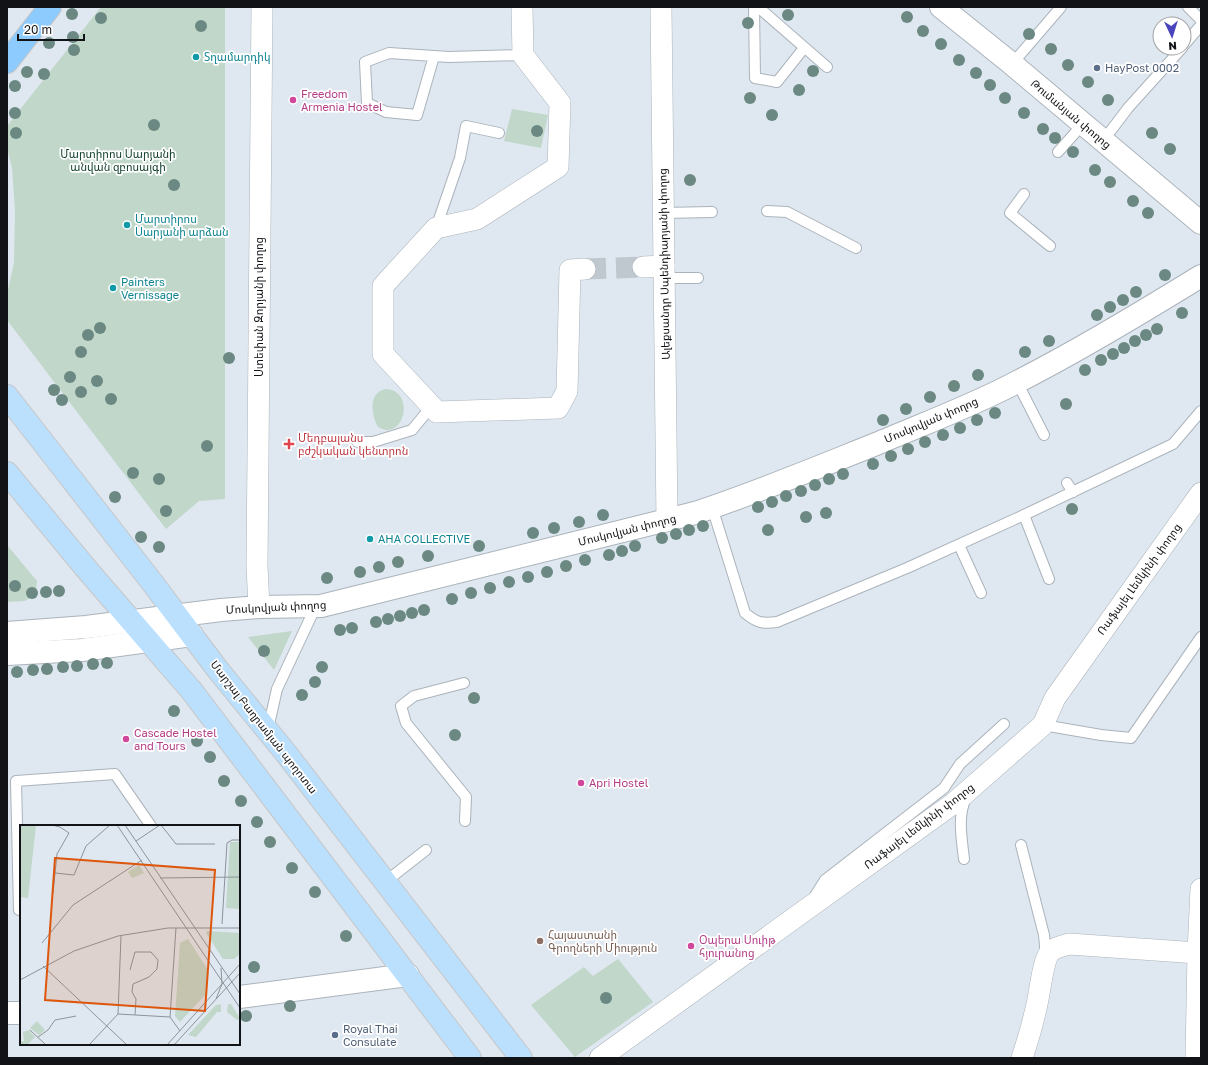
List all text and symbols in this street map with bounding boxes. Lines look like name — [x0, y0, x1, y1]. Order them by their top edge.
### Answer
scale bar — [18, 16, 84, 42]
north arrow — [1152, 16, 1192, 56]
text: 20 m — [24, 22, 52, 37]
text: N — [1168, 40, 1177, 53]
place label: Տղամարդիկ — [204, 50, 270, 64]
marker: Տղամարդիկ — [191, 52, 201, 62]
place label: HayPost 0002 — [1105, 61, 1179, 74]
marker: HayPost 0002 — [1092, 63, 1102, 73]
street label: Թումանյան փողոց — [1028, 76, 1114, 152]
place label: Freedom Armenia Hostel — [301, 87, 383, 113]
marker: Freedom Armenia Hostel — [288, 95, 298, 105]
park label: Մարտիրոս Սարյանի անվան զբոսայգի — [60, 147, 176, 174]
street label: Ալեքսանդր Սպենդիարյանի փողոց — [655, 168, 673, 360]
place label: Մարտիրոս Սարյանի արձան — [135, 212, 229, 239]
marker: Մարտիրոս Սարյանի արձան — [122, 220, 132, 230]
street label: Ստեփան Զորյանի փողոց — [252, 237, 266, 377]
place label: Painters Vernissage — [121, 275, 179, 301]
marker: Painters Vernissage — [108, 283, 118, 293]
street label: Մոսկովյան փողոց — [882, 394, 980, 446]
place label: Մեդբալանս բժշկական կենտրոն — [298, 431, 408, 458]
marker: Մեդբալանս բժշկական կենտրոն — [283, 438, 295, 450]
street label: Մոսկովյան փողոց — [576, 511, 678, 549]
street label: Ռաֆայել Լեմկինի փողոց — [1094, 521, 1184, 637]
place label: AHA COLLECTIVE — [378, 532, 471, 545]
marker: AHA COLLECTIVE — [365, 534, 375, 544]
street label: Մոսկովյան փողոց — [225, 597, 327, 617]
street label: Մարշալ Բաղրամյան պողոտա — [208, 658, 320, 796]
place label: Cascade Hostel and Tours — [134, 726, 217, 752]
marker: Cascade Hostel and Tours — [121, 734, 131, 744]
place label: Apri Hostel — [589, 776, 649, 789]
marker: Apri Hostel — [576, 778, 586, 788]
street label: Ռաֆայել Լեմկինի փողոց — [861, 780, 977, 872]
inset map — [20, 825, 240, 1045]
place label: Հայաստանի Գրողների Միություն — [548, 928, 657, 955]
place label: Օպերա Սուիթ հյուրանոց — [699, 933, 776, 960]
marker: Հայաստանի Գրողների Միություն — [535, 936, 545, 946]
marker: Օպերա Սուիթ հյուրանոց — [686, 941, 696, 951]
place label: Royal Thai Consulate — [343, 1022, 398, 1048]
marker: Royal Thai Consulate — [330, 1030, 340, 1040]

